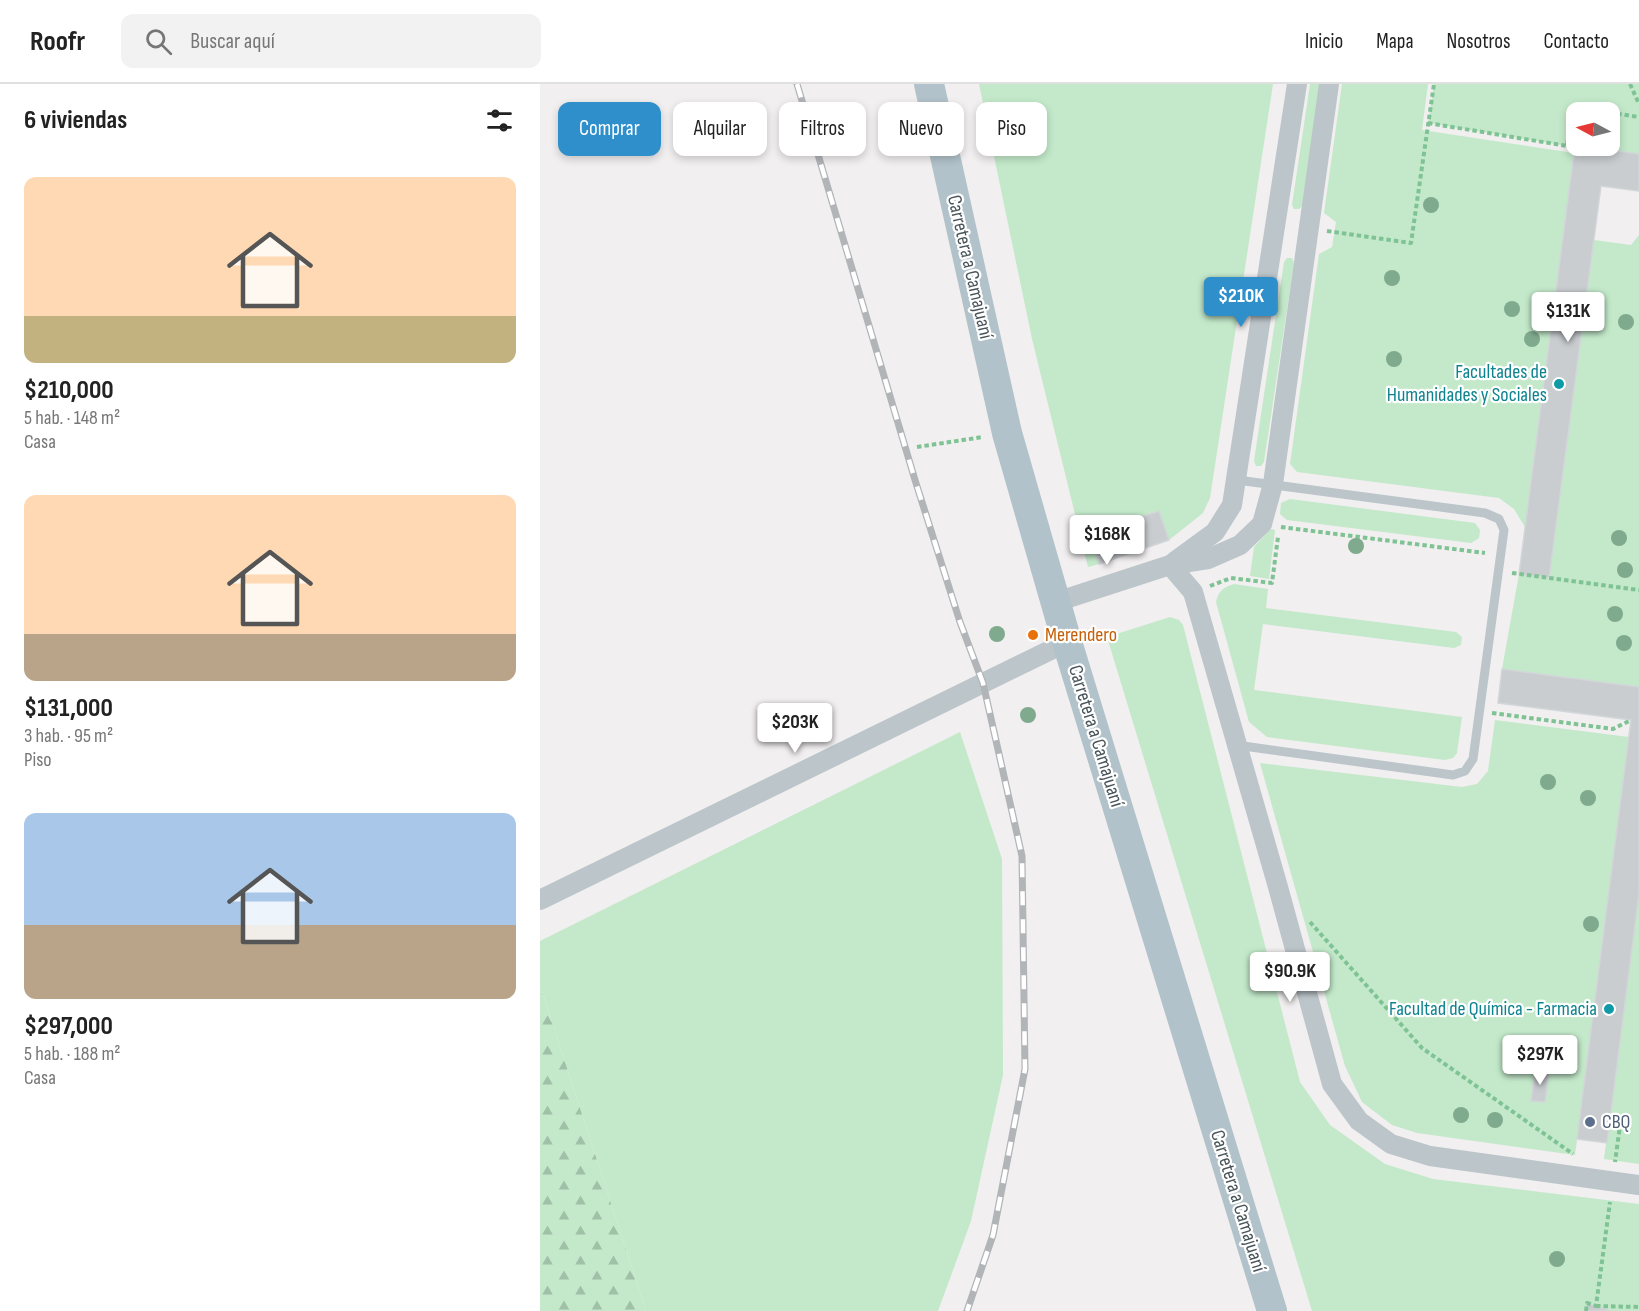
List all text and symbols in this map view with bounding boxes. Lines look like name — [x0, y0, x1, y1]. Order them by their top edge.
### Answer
search box — [121, 14, 541, 68]
text: Roofr — [30, 25, 85, 58]
icon: search — [142, 25, 175, 58]
text: Buscar aquí — [190, 28, 275, 55]
text: Inicio — [1305, 29, 1343, 54]
text: Mapa — [1376, 29, 1414, 54]
text: Nosotros — [1447, 29, 1511, 54]
text: Contacto — [1544, 29, 1609, 54]
chip: Comprar — [558, 102, 661, 156]
chip: Alquilar — [673, 102, 767, 156]
chip: Filtros — [779, 102, 866, 156]
chip: Nuevo — [878, 102, 964, 156]
chip: Piso — [976, 102, 1047, 156]
north arrow — [1566, 102, 1620, 156]
map controls — [1566, 102, 1620, 156]
icon: filters — [483, 104, 516, 137]
text: 6 viviendas — [24, 105, 127, 136]
street label: Carretera a Camajuaní — [942, 193, 998, 342]
icon: home — [216, 216, 324, 324]
pin: $210K — [1199, 277, 1283, 328]
text: $210K — [1218, 284, 1264, 308]
pin: $131K — [1526, 292, 1610, 343]
text: $131K — [1546, 299, 1590, 323]
place label: Facultades de Humanidades y Sociales — [1387, 360, 1547, 407]
text: $210,000 — [24, 375, 114, 406]
marker: Facultades de Humanidades y Sociales — [1552, 377, 1566, 391]
text: 5 hab. · 148 m² — [24, 406, 120, 430]
text: Casa — [24, 430, 56, 454]
pin: $168K — [1065, 515, 1149, 566]
text: $168K — [1084, 522, 1130, 546]
icon: home — [216, 534, 324, 642]
place label: Merendero — [1045, 623, 1117, 647]
marker: Merendero — [1026, 628, 1040, 642]
street label: Carretera a Camajuaní — [1063, 662, 1129, 810]
text: $131,000 — [24, 693, 113, 724]
pin: $203K — [753, 703, 837, 754]
text: $203K — [771, 710, 819, 734]
text: 3 hab. · 95 m² — [24, 724, 113, 748]
text: Piso — [24, 748, 52, 772]
icon: home — [216, 852, 324, 960]
pin: $90.9K — [1241, 952, 1339, 1003]
text: $90.9K — [1264, 959, 1316, 983]
place label: Facultad de Química - Farmacia — [1389, 997, 1597, 1021]
marker: Facultad de Química - Farmacia — [1602, 1002, 1616, 1016]
text: $297,000 — [24, 1011, 113, 1042]
pin: $297K — [1498, 1035, 1582, 1086]
text: 5 hab. · 188 m² — [24, 1042, 120, 1066]
text: $297K — [1516, 1042, 1564, 1066]
text: Casa — [24, 1066, 56, 1090]
place label: CBQ — [1602, 1110, 1630, 1134]
marker: CBQ — [1583, 1115, 1597, 1129]
street label: Carretera a Camajuaní — [1205, 1127, 1271, 1275]

